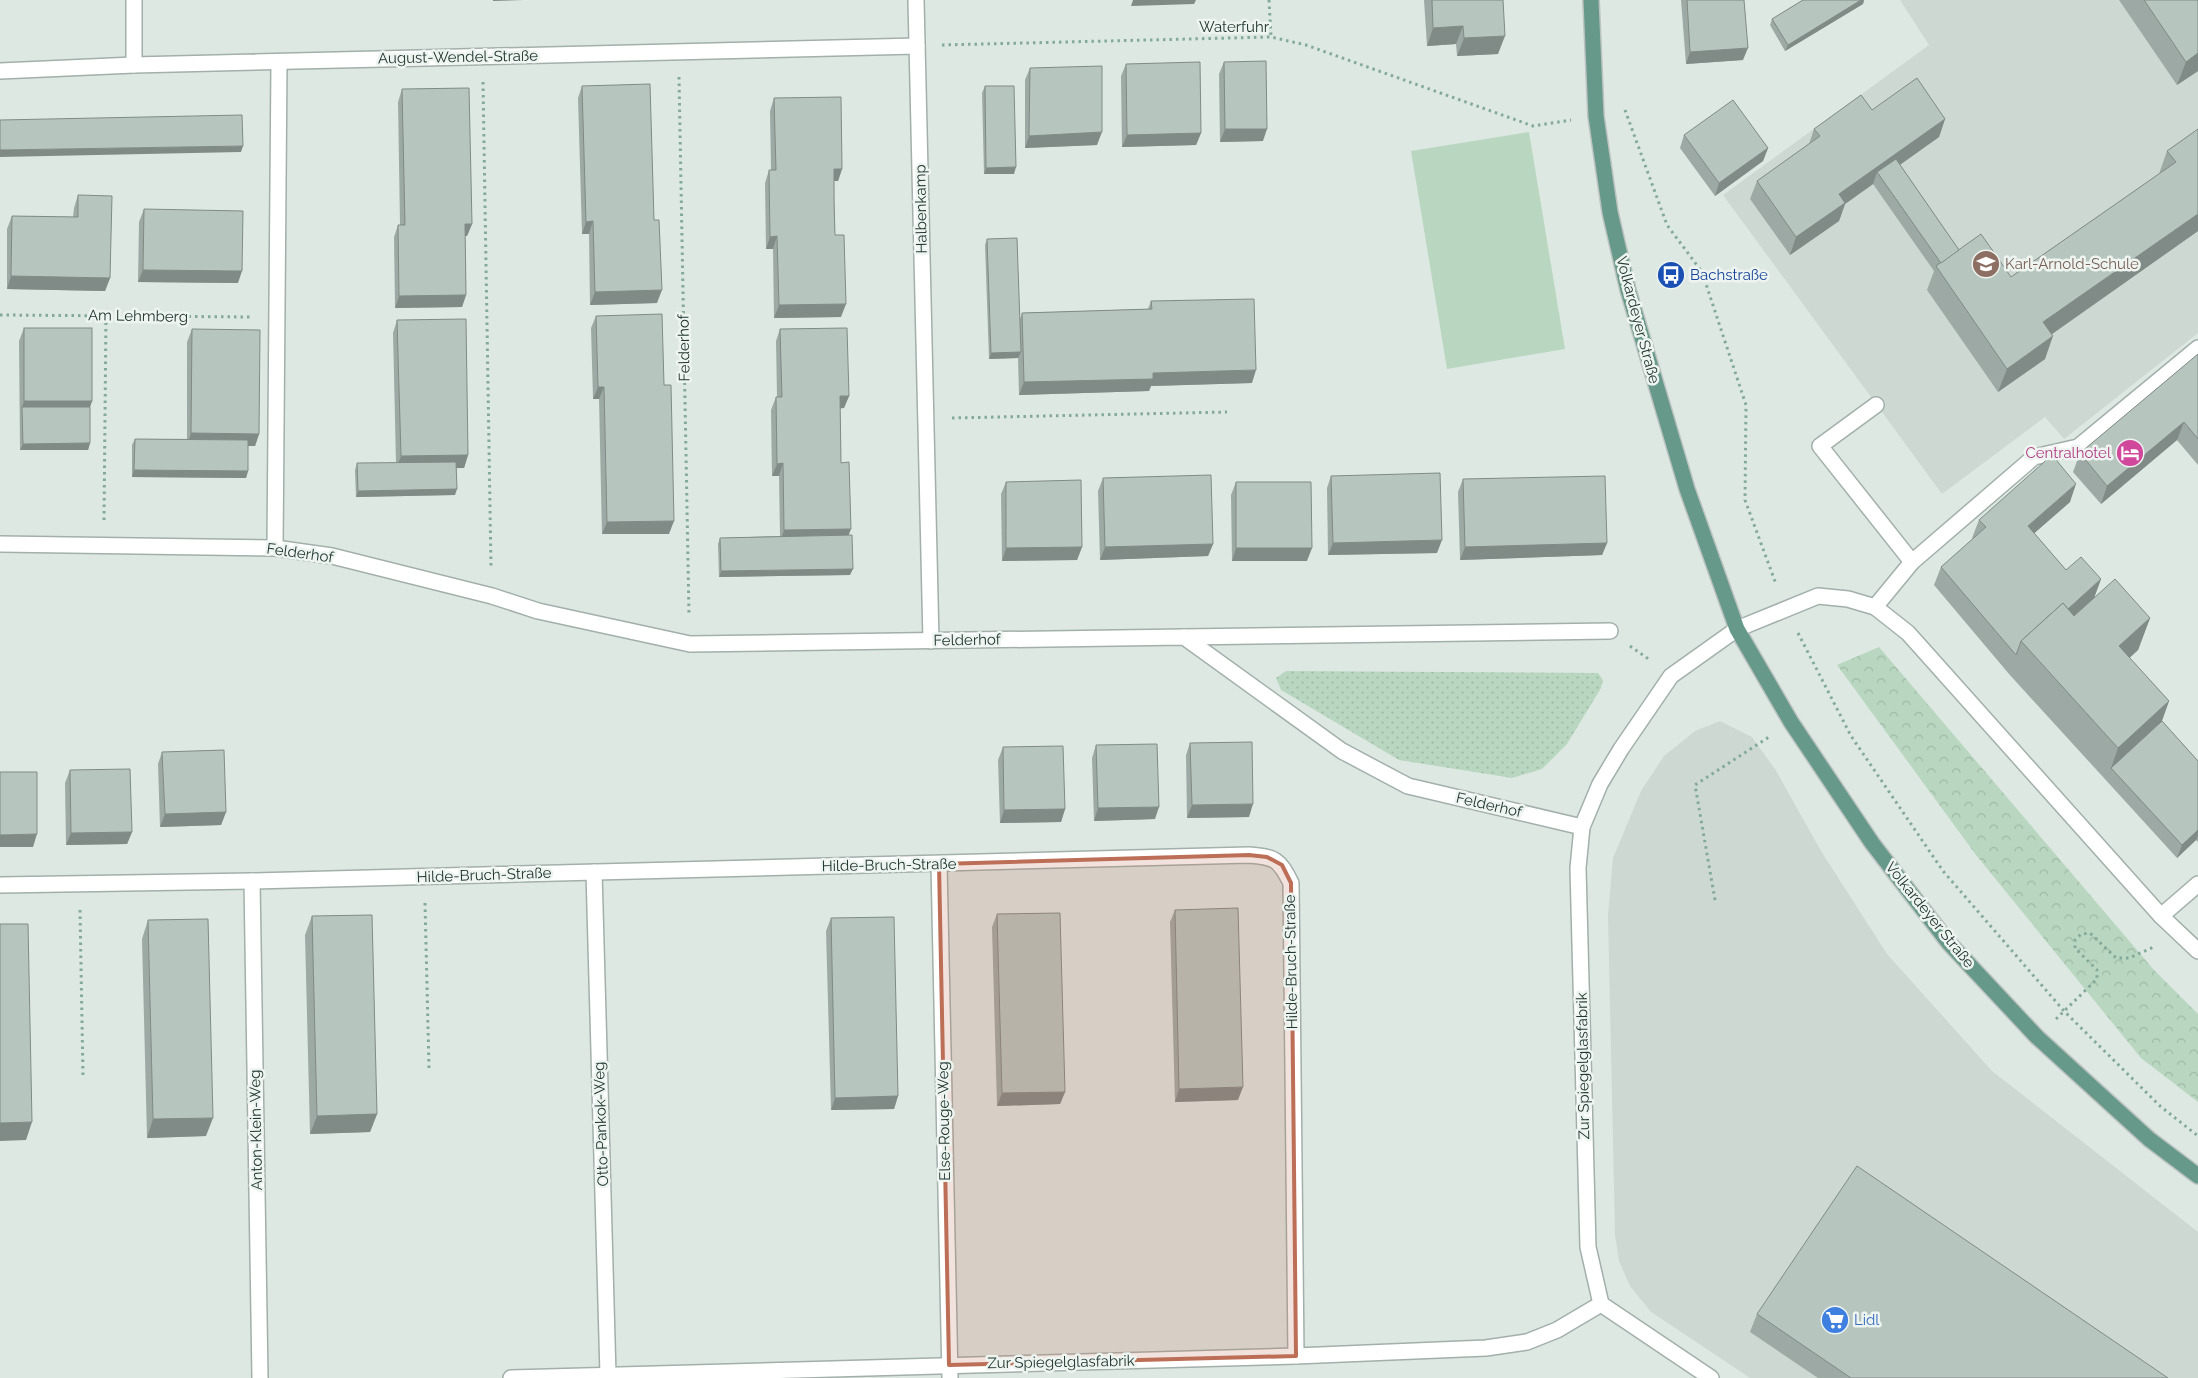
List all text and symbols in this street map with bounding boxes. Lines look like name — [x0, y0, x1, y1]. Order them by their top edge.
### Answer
street label: Waterfuhr — [1199, 18, 1270, 36]
street label: August-Wendel-Straße — [378, 47, 538, 67]
street label: Halbenkamp — [911, 164, 931, 254]
school or university icon: Karl-Arnold-Schule — [1971, 249, 2001, 279]
street label: Volkardeyer Straße — [1612, 254, 1664, 386]
place label: Karl-Arnold-Schule — [2005, 255, 2139, 273]
bus stop icon: Bachstraße — [1656, 260, 1686, 290]
place label: Bachstraße — [1690, 266, 1768, 284]
street label: Am Lehmberg — [88, 306, 188, 326]
street label: Felderhof — [674, 313, 694, 382]
hotel icon: Centralhotel — [2115, 438, 2145, 468]
place label: Centralhotel — [2025, 444, 2112, 462]
street label: Felderhof — [266, 539, 336, 567]
street label: Felderhof — [933, 630, 1002, 650]
street label: Felderhof — [1454, 789, 1525, 822]
street label: Hilde-Bruch-Straße — [821, 855, 957, 875]
street label: Volkardeyer Straße — [1882, 858, 1978, 972]
street label: Hilde-Bruch-Straße — [416, 864, 552, 886]
street label: Hilde-Bruch-Straße — [1281, 894, 1301, 1030]
street label: Zur Spiegelglasfabrik — [1573, 992, 1593, 1140]
street label: Otto-Pankok-Weg — [590, 1061, 612, 1187]
street label: Else-Rouge-Weg — [934, 1061, 954, 1181]
street label: Anton-Klein-Weg — [246, 1069, 266, 1191]
supermarket icon: Lidl — [1820, 1305, 1850, 1335]
place label: Lidl — [1854, 1311, 1880, 1329]
street label: Zur Spiegelglasfabrik — [987, 1352, 1135, 1372]

